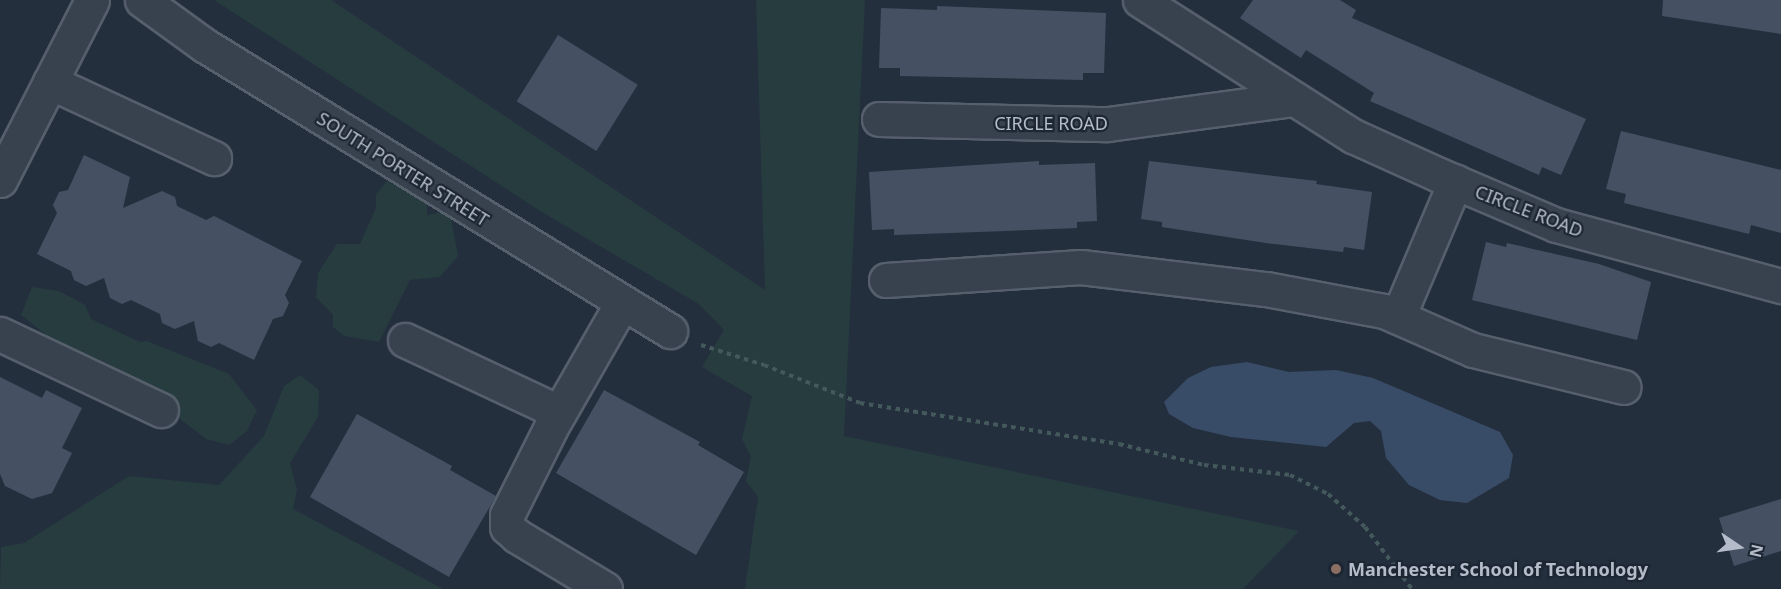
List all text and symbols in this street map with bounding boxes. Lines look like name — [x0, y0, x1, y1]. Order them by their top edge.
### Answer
street label: SOUTH PORTER STREET — [313, 107, 493, 231]
street label: CIRCLE ROAD — [994, 112, 1108, 134]
street label: CIRCLE ROAD — [1472, 181, 1586, 241]
north arrow — [1709, 517, 1769, 577]
text: N — [1744, 542, 1769, 560]
place label: Manchester School of Technology — [1348, 558, 1648, 580]
marker: Manchester School of Technology — [1329, 562, 1343, 576]

